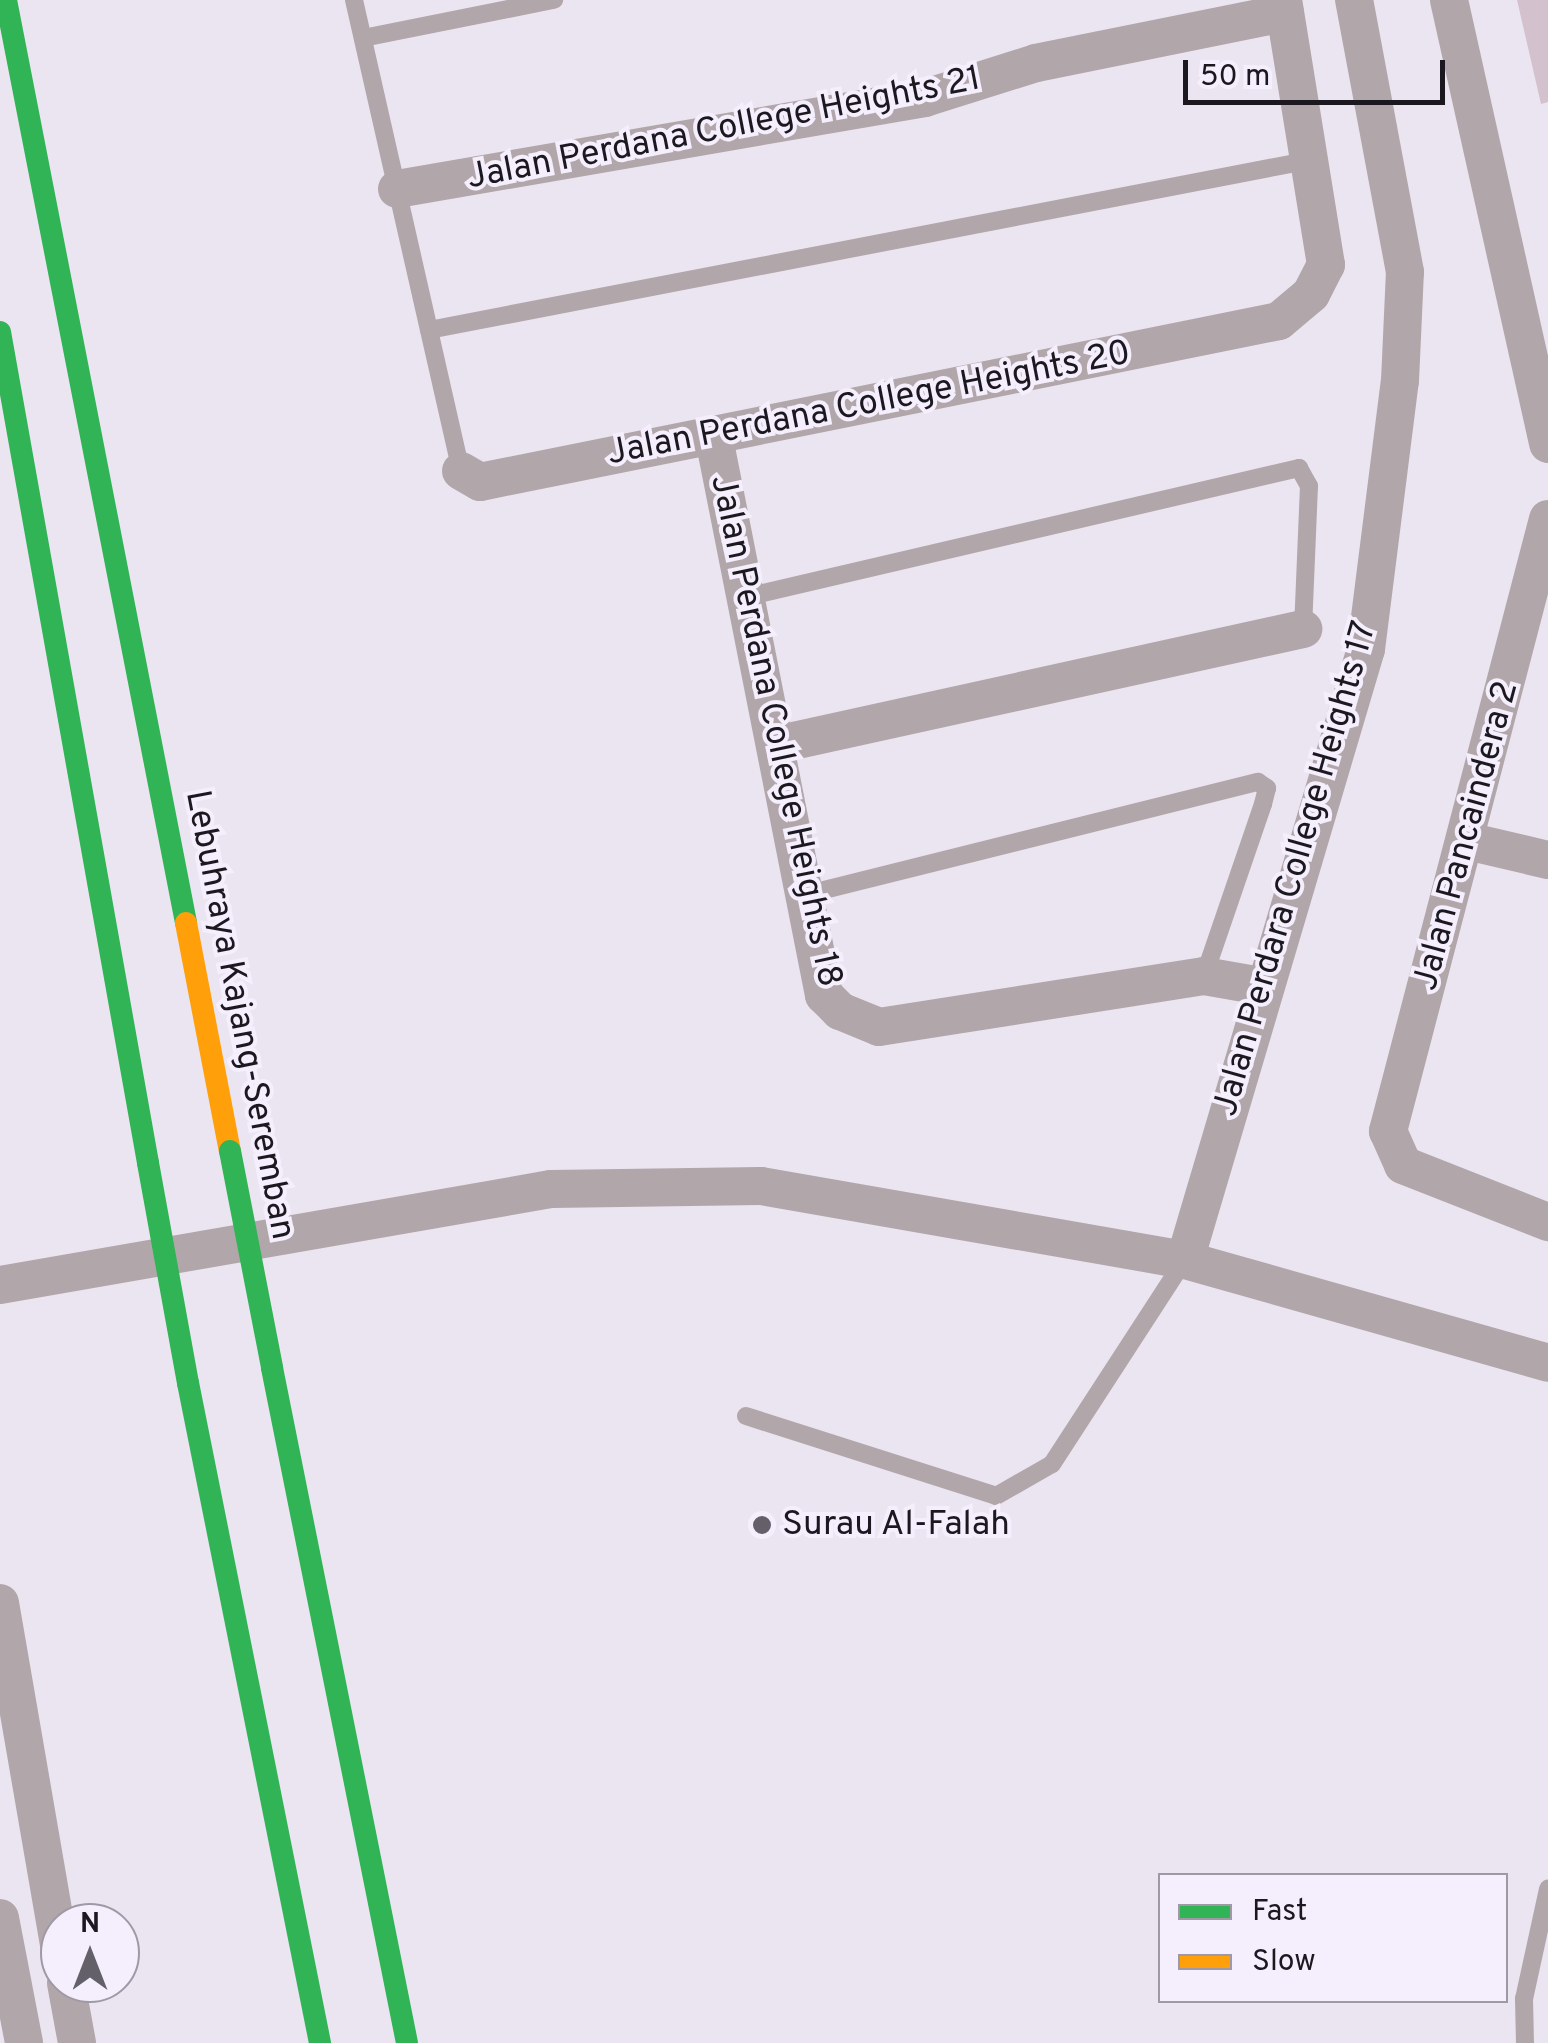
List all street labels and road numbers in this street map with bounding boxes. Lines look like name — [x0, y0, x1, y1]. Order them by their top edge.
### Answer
street label: Jalan Perdana College Heights 21 — [464, 59, 984, 199]
street label: Jalan Perdana College Heights 20 — [604, 333, 1134, 475]
street label: Jalan Perdana College Heights 18 — [700, 471, 850, 991]
street label: Jalan Perdara College Heights 17 — [1205, 617, 1387, 1121]
street label: Jalan Pancaindera 2 — [1406, 677, 1528, 995]
street label: Lebuhraya Kajang-Seremban — [175, 787, 303, 1243]

